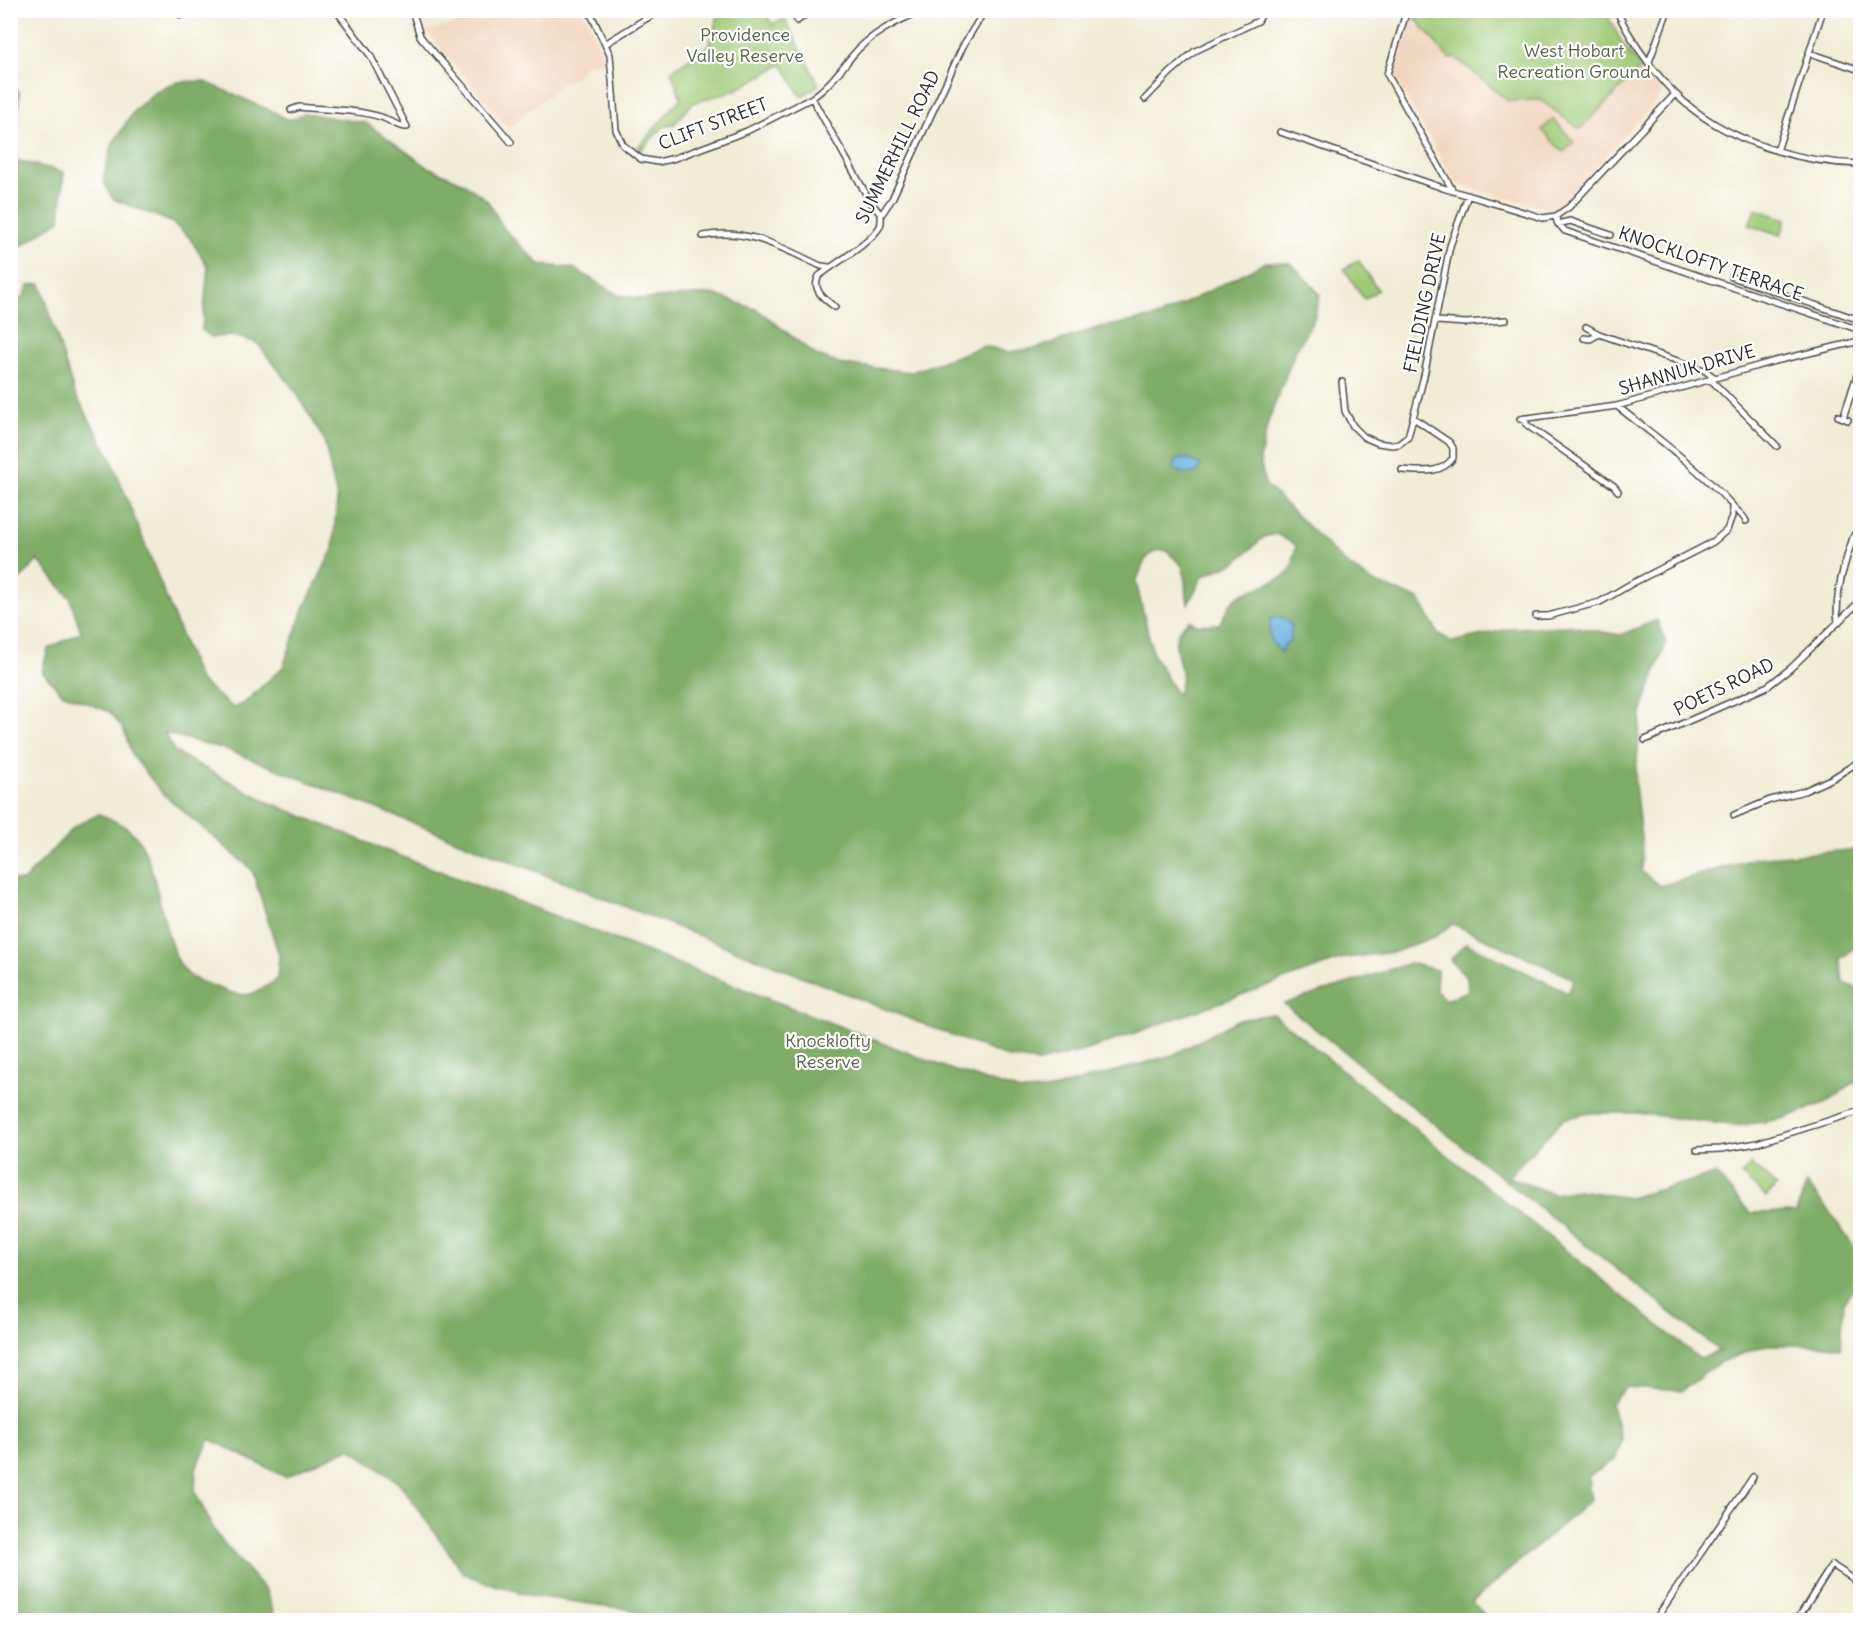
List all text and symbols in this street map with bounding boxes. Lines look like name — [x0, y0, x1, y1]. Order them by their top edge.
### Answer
park label: Providence Valley Reserve — [686, 23, 804, 67]
park label: West Hobart Recreation Ground — [1497, 39, 1651, 83]
street label: SUMMERHILL ROAD — [850, 66, 945, 227]
street label: CLIFT STREET — [655, 92, 770, 155]
street label: KNOCKLOFTY TERRACE — [1616, 221, 1807, 306]
street label: FIELDING DRIVE — [1398, 231, 1451, 375]
street label: SHANNUK DRIVE — [1616, 339, 1758, 400]
street label: POETS ROAD — [1670, 652, 1778, 721]
park label: Knocklofty Reserve — [785, 1029, 871, 1073]

